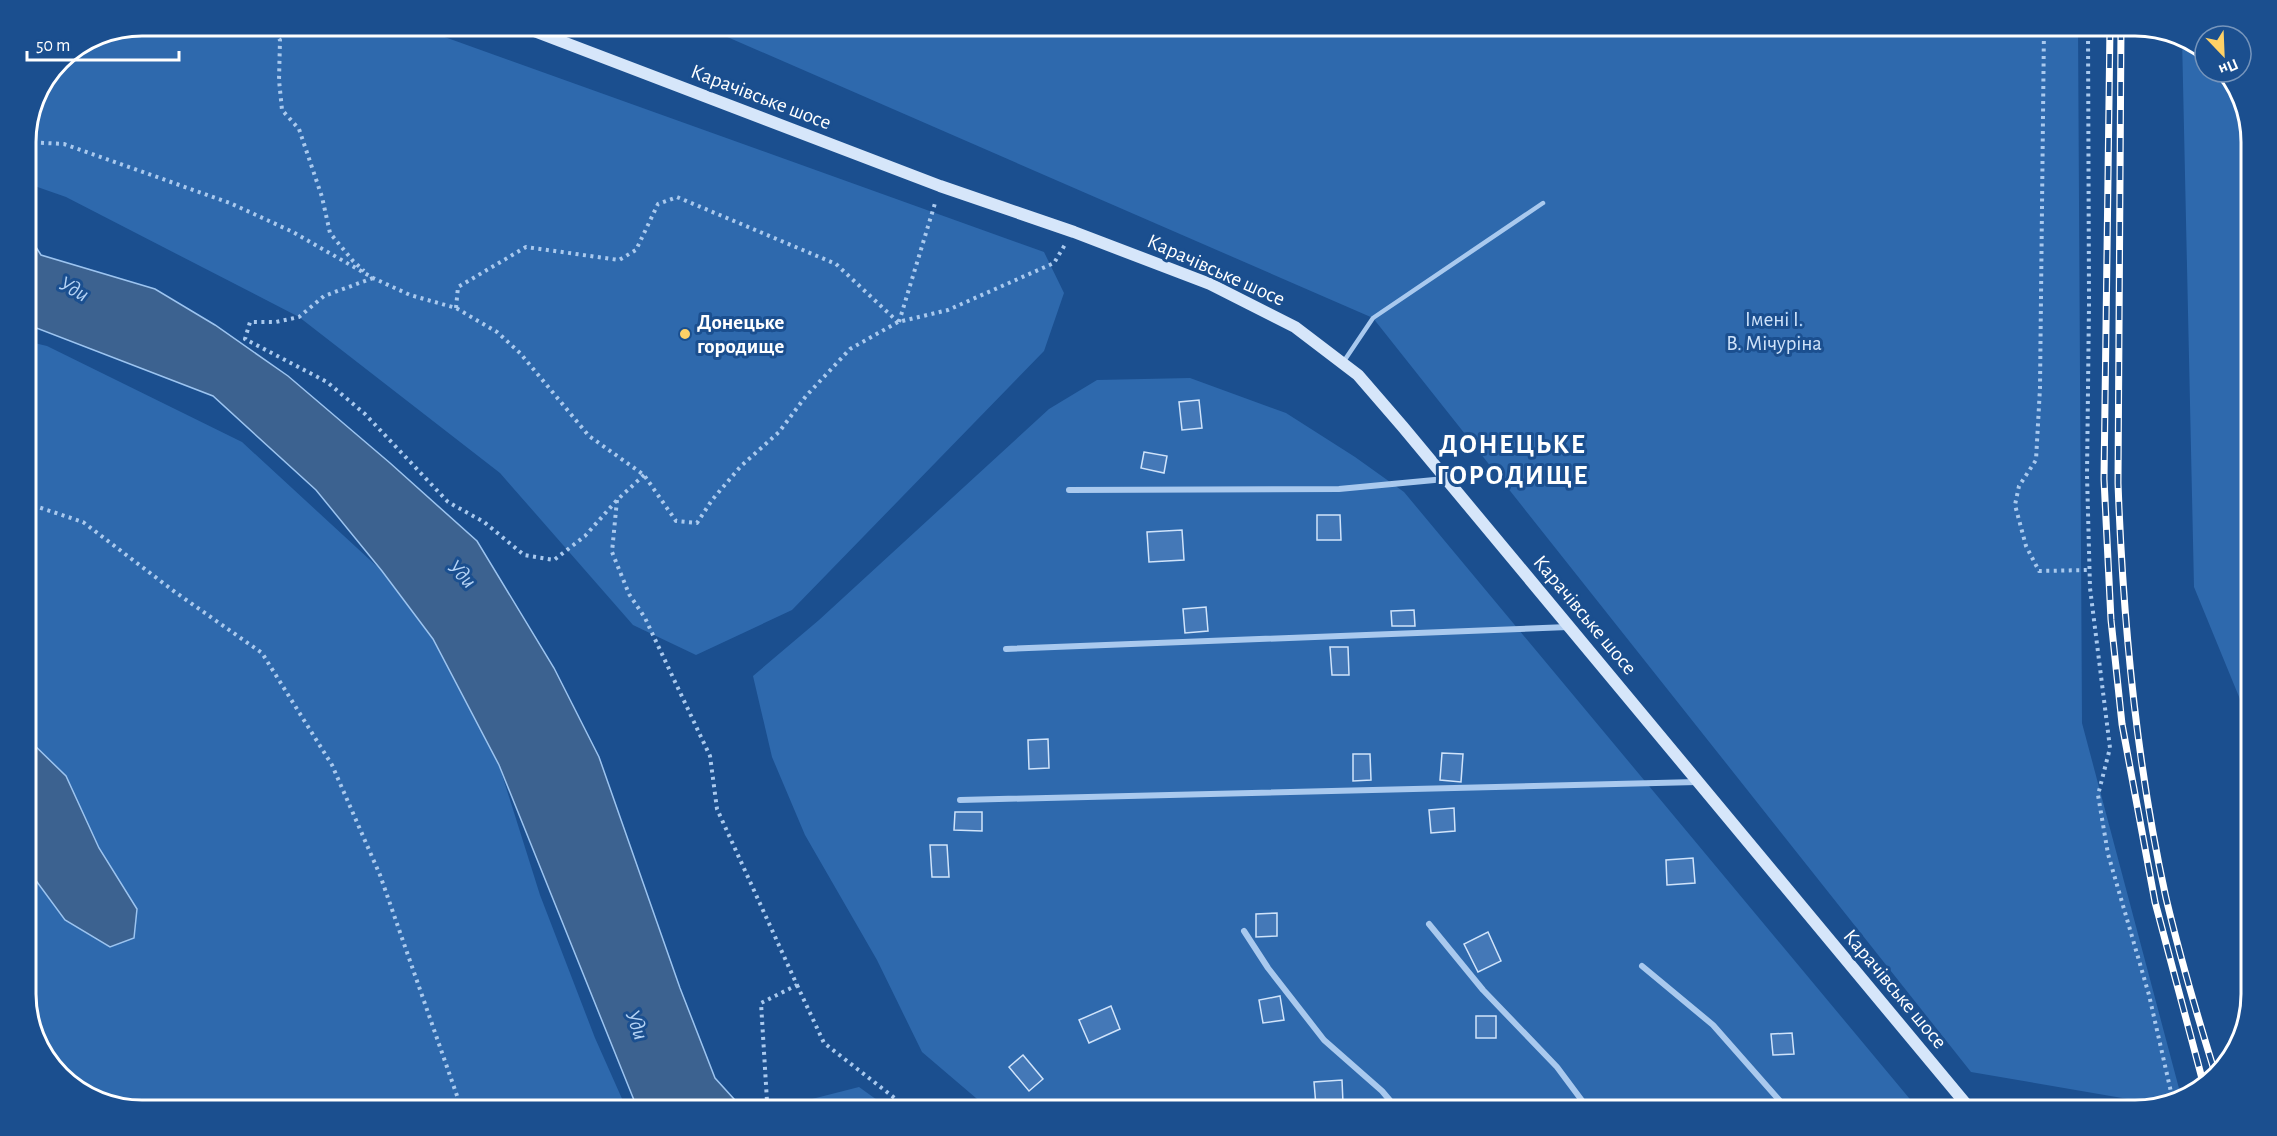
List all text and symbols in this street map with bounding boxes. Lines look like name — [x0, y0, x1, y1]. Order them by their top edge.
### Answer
scale bar — [27, 24, 178, 62]
north arrow — [2193, 24, 2253, 84]
text: 50 m — [36, 37, 70, 55]
text: Пн — [2216, 56, 2241, 78]
street label: Карачівське шосе — [688, 61, 834, 133]
street label: Карачівське шосе — [1144, 230, 1288, 310]
water label: Уди — [56, 272, 92, 306]
park label: Імені І. В. Мічуріна — [1726, 309, 1822, 354]
place label: Донецьке городище — [697, 312, 784, 357]
marker: Донецьке городище — [678, 327, 692, 341]
district label: ДОНЕЦЬКЕ ГОРОДИЩЕ — [1437, 431, 1589, 489]
street label: Карачівське шосе — [1529, 551, 1641, 679]
water label: Уди — [444, 556, 480, 592]
street label: Карачівське шосе — [1839, 925, 1951, 1053]
water label: Уди — [622, 1007, 652, 1043]

